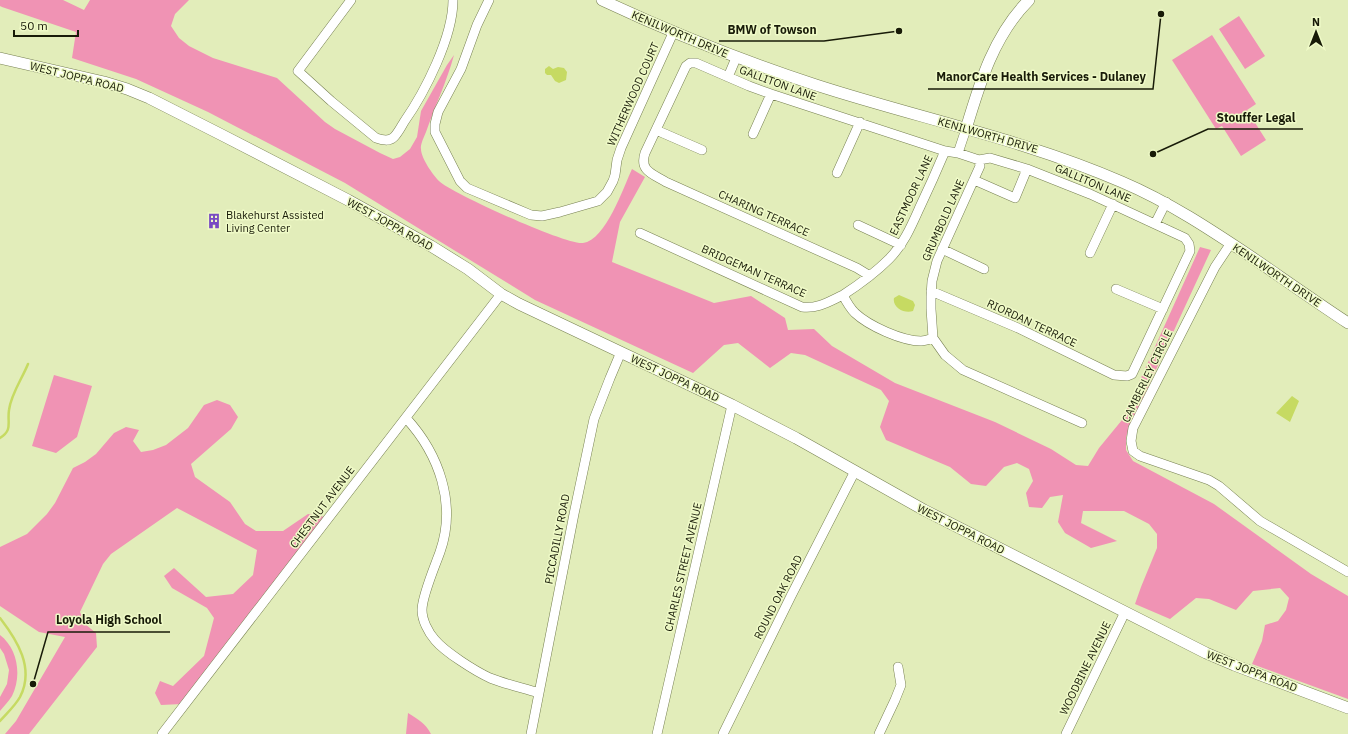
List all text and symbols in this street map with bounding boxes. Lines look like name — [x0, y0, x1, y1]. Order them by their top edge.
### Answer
street label: KENILWORTH DRIVE — [630, 7, 730, 61]
scale bar — [14, 12, 78, 38]
north arrow — [1296, 12, 1336, 52]
text: N — [1312, 15, 1320, 29]
callout: BMW of Towson — [719, 17, 824, 41]
text: 50 m — [20, 18, 48, 33]
text: BMW of Towson — [727, 22, 817, 37]
street label: WITHERWOOD COURT — [604, 39, 662, 148]
street label: WEST JOPPA ROAD — [29, 59, 125, 95]
street label: GALLITON LANE — [737, 63, 819, 103]
callout: ManorCare Health Services - Dulaney — [928, 65, 1153, 89]
text: ManorCare Health Services - Dulaney — [936, 69, 1146, 84]
callout: Stouffer Legal — [1208, 105, 1303, 129]
text: Stouffer Legal — [1216, 110, 1296, 125]
street label: KENILWORTH DRIVE — [936, 114, 1040, 156]
street label: EASTMOOR LANE — [886, 153, 936, 237]
street label: GALLITON LANE — [1053, 161, 1133, 205]
street label: GRUMBOLD LANE — [919, 177, 967, 263]
street label: CHARING TERRACE — [716, 187, 812, 239]
street label: WEST JOPPA ROAD — [345, 195, 435, 253]
place label: Blakehurst Assisted Living Center — [226, 208, 324, 235]
building icon: Blakehurst Assisted Living Center — [205, 212, 223, 230]
street label: KENILWORTH DRIVE — [1230, 240, 1324, 310]
street label: BRIDGEMAN TERRACE — [699, 242, 809, 300]
street label: RIORDAN TERRACE — [985, 296, 1079, 350]
street label: CAMBERLEY CIRCLE — [1119, 327, 1175, 425]
street label: WEST JOPPA ROAD — [628, 351, 722, 405]
street label: CHESTNUT AVENUE — [287, 463, 357, 551]
street label: PICCADILLY ROAD — [541, 493, 573, 585]
street label: CHARLES STREET AVENUE — [661, 501, 705, 633]
street label: WEST JOPPA ROAD — [915, 501, 1007, 557]
street label: ROUND OAK ROAD — [751, 552, 805, 642]
callout: Loyola High School — [48, 608, 170, 632]
text: Loyola High School — [56, 612, 162, 627]
street label: WOODBINE AVENUE — [1056, 619, 1114, 717]
street label: WEST JOPPA ROAD — [1205, 647, 1299, 695]

